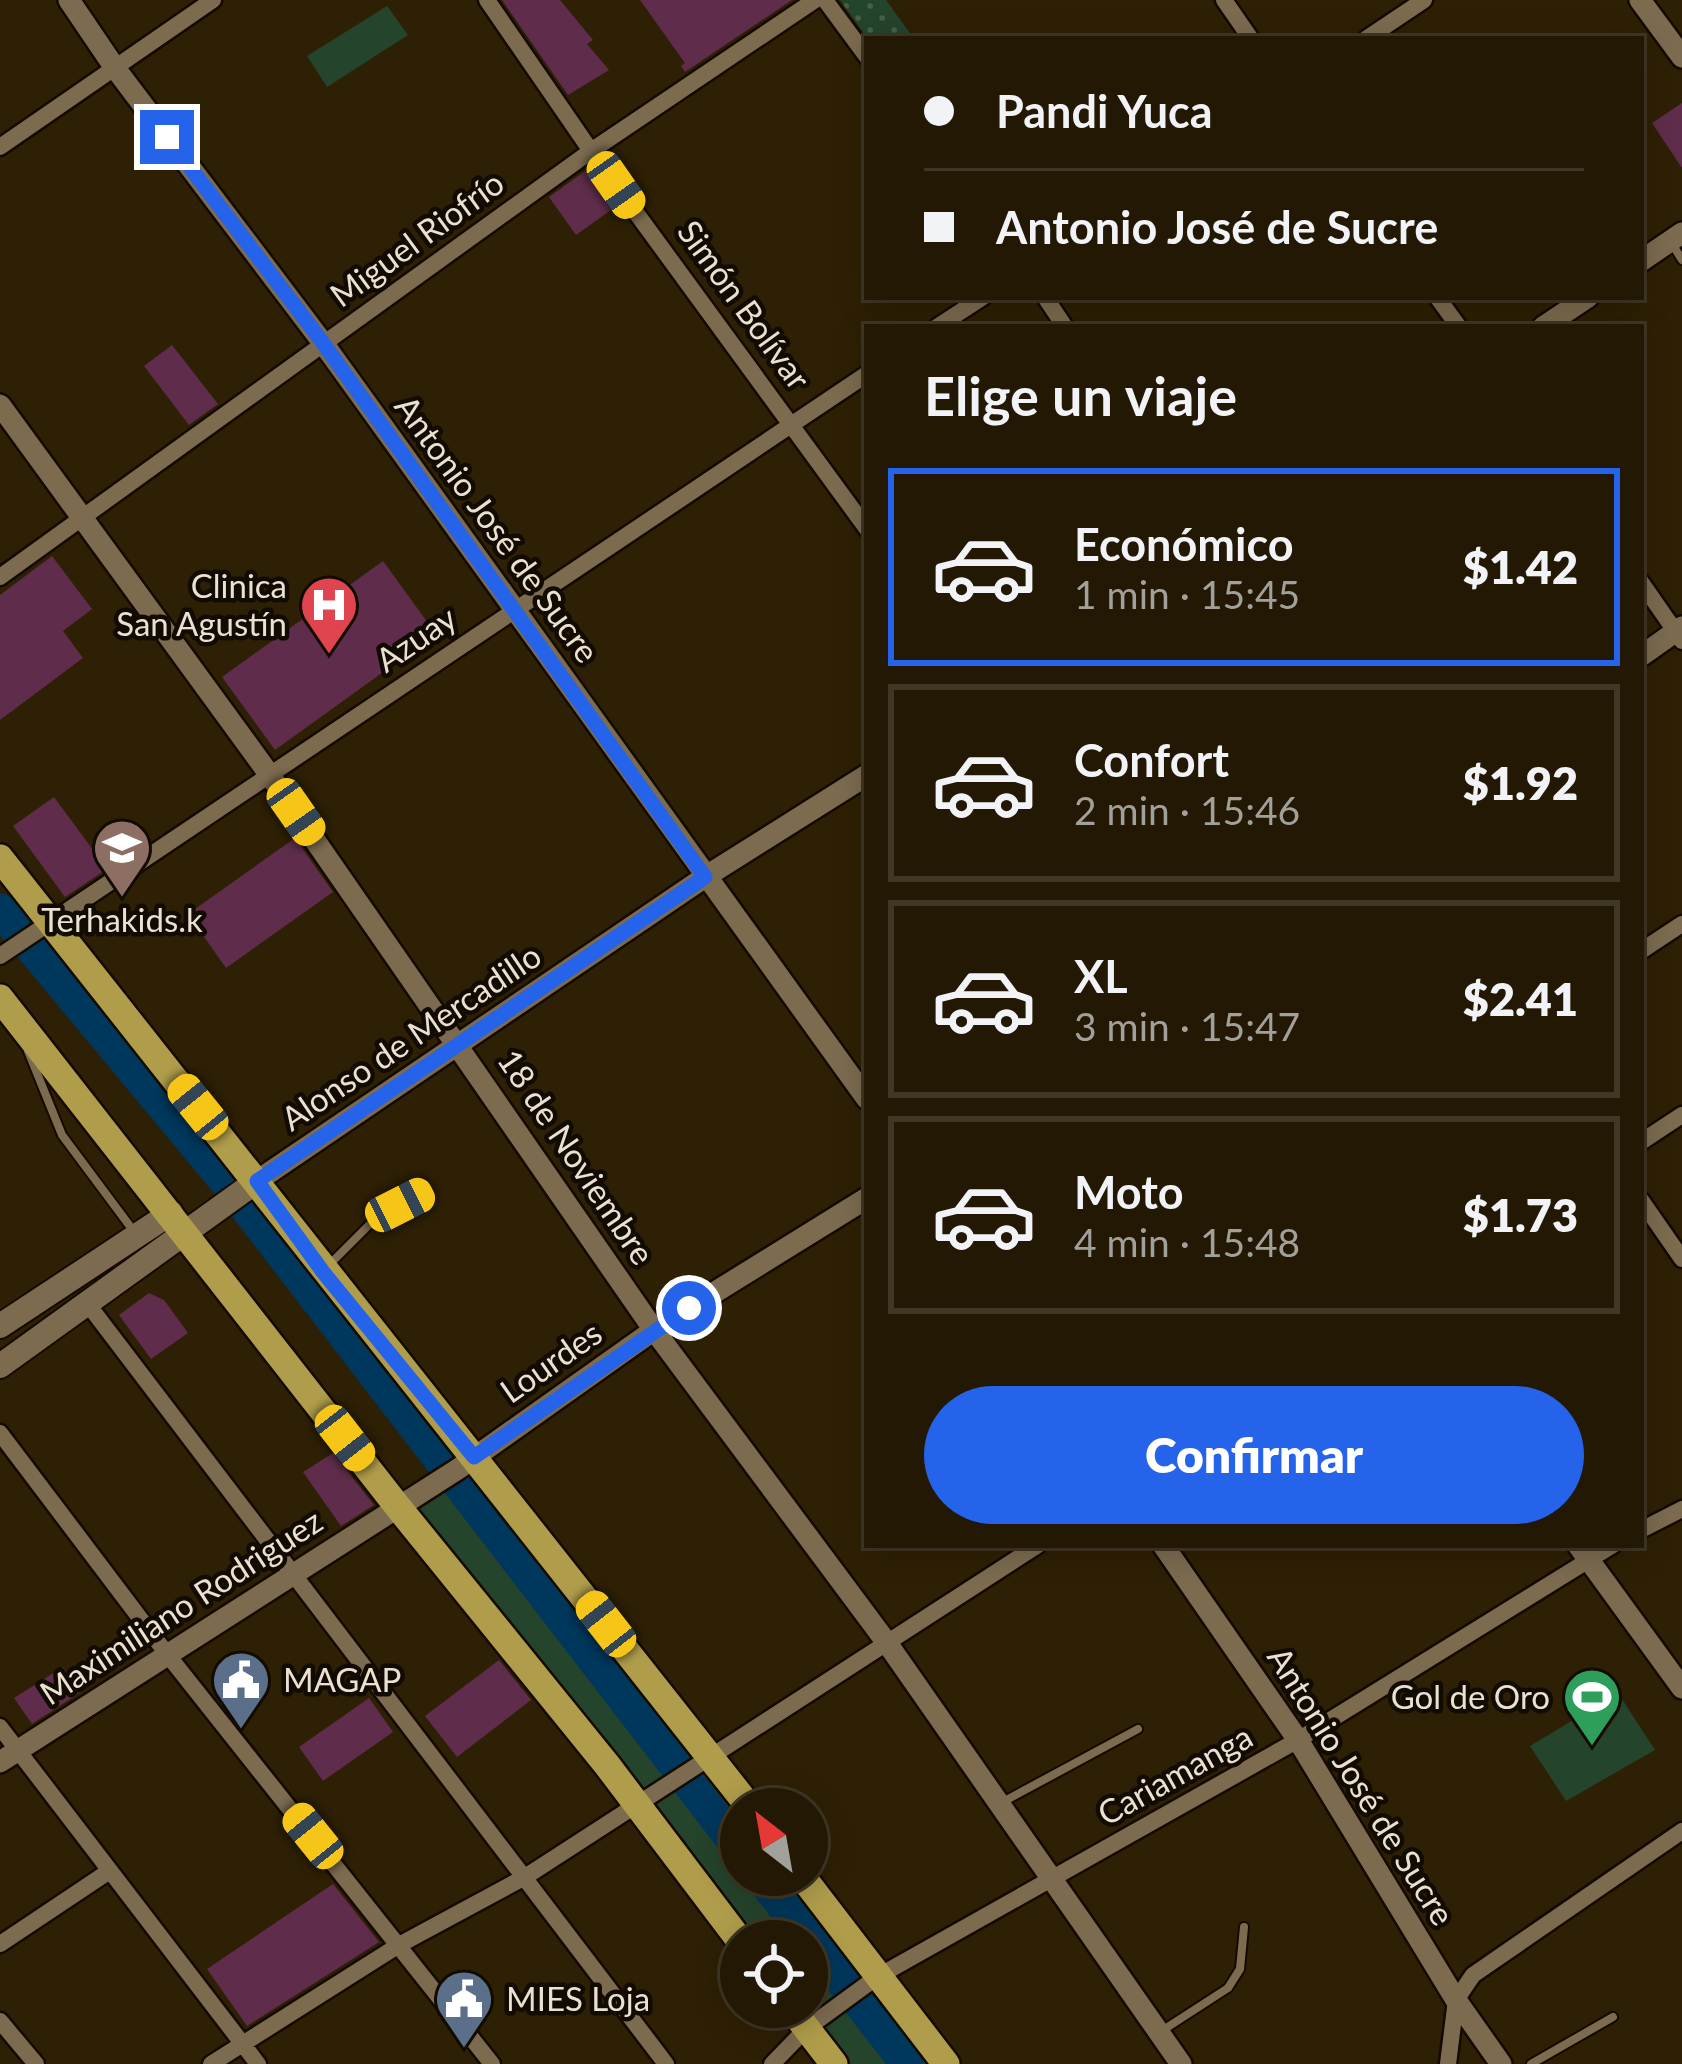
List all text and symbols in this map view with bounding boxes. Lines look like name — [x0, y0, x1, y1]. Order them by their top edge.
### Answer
text: Pandi Yuca — [996, 84, 1213, 138]
route end — [140, 110, 194, 164]
car — [581, 145, 651, 225]
street label: Miguel Riofrío — [322, 162, 511, 314]
text: Antonio José de Sucre — [996, 200, 1438, 254]
street label: Simón Bolívar — [670, 212, 819, 397]
text: Elige un viaje — [924, 363, 1237, 428]
street label: Antonio José de Sucre — [387, 387, 608, 670]
icon: car — [930, 513, 1038, 621]
text: Económico — [1074, 517, 1294, 571]
text: $1.42 — [1463, 540, 1578, 594]
place label: Clinica San Agustín — [116, 565, 287, 643]
text: 1 min · 15:45 — [1074, 571, 1300, 617]
hospital icon: Clinica San Agustín — [298, 574, 360, 656]
street label: Azuay — [368, 597, 463, 680]
icon: car — [930, 729, 1038, 837]
text: Confort — [1074, 733, 1229, 787]
text: $1.92 — [1463, 756, 1578, 810]
car — [261, 772, 331, 852]
text: 2 min · 15:46 — [1074, 787, 1300, 833]
school or university icon: Terhakids.k — [91, 817, 153, 899]
place label: Terhakids.k — [41, 899, 203, 939]
street label: Alonso de Mercadillo — [273, 934, 548, 1138]
icon: car — [930, 945, 1038, 1053]
text: XL — [1074, 949, 1128, 1003]
text: $2.41 — [1463, 972, 1578, 1026]
text: 3 min · 15:47 — [1074, 1003, 1300, 1049]
street label: 18 de Noviembre — [490, 1041, 664, 1272]
car — [161, 1068, 235, 1146]
icon: car — [930, 1161, 1038, 1269]
text: Moto — [1074, 1165, 1184, 1219]
car — [360, 1173, 440, 1237]
text: $1.73 — [1463, 1188, 1578, 1242]
text: 4 min · 15:48 — [1074, 1219, 1300, 1265]
route start — [662, 1281, 716, 1335]
street label: Lourdes — [492, 1312, 609, 1410]
button: Confirmar — [924, 1386, 1584, 1524]
car — [309, 1399, 381, 1477]
street label: Maximiliano Rodriguez — [32, 1500, 329, 1712]
car — [570, 1585, 642, 1663]
street label: Antonio José de Sucre — [1260, 1639, 1464, 1932]
public building icon: MAGAP — [210, 1649, 272, 1731]
place label: MAGAP — [283, 1659, 401, 1699]
sports icon: Gol de Oro — [1561, 1666, 1623, 1748]
place label: Gol de Oro — [1391, 1676, 1550, 1716]
street label: Cariamanga — [1090, 1715, 1259, 1833]
north arrow — [720, 1788, 828, 1896]
map controls — [720, 1788, 828, 2028]
car — [276, 1797, 350, 1875]
button: locate — [720, 1920, 828, 2028]
public building icon: MIES Loja — [433, 1968, 495, 2050]
place label: MIES Loja — [506, 1978, 650, 2018]

